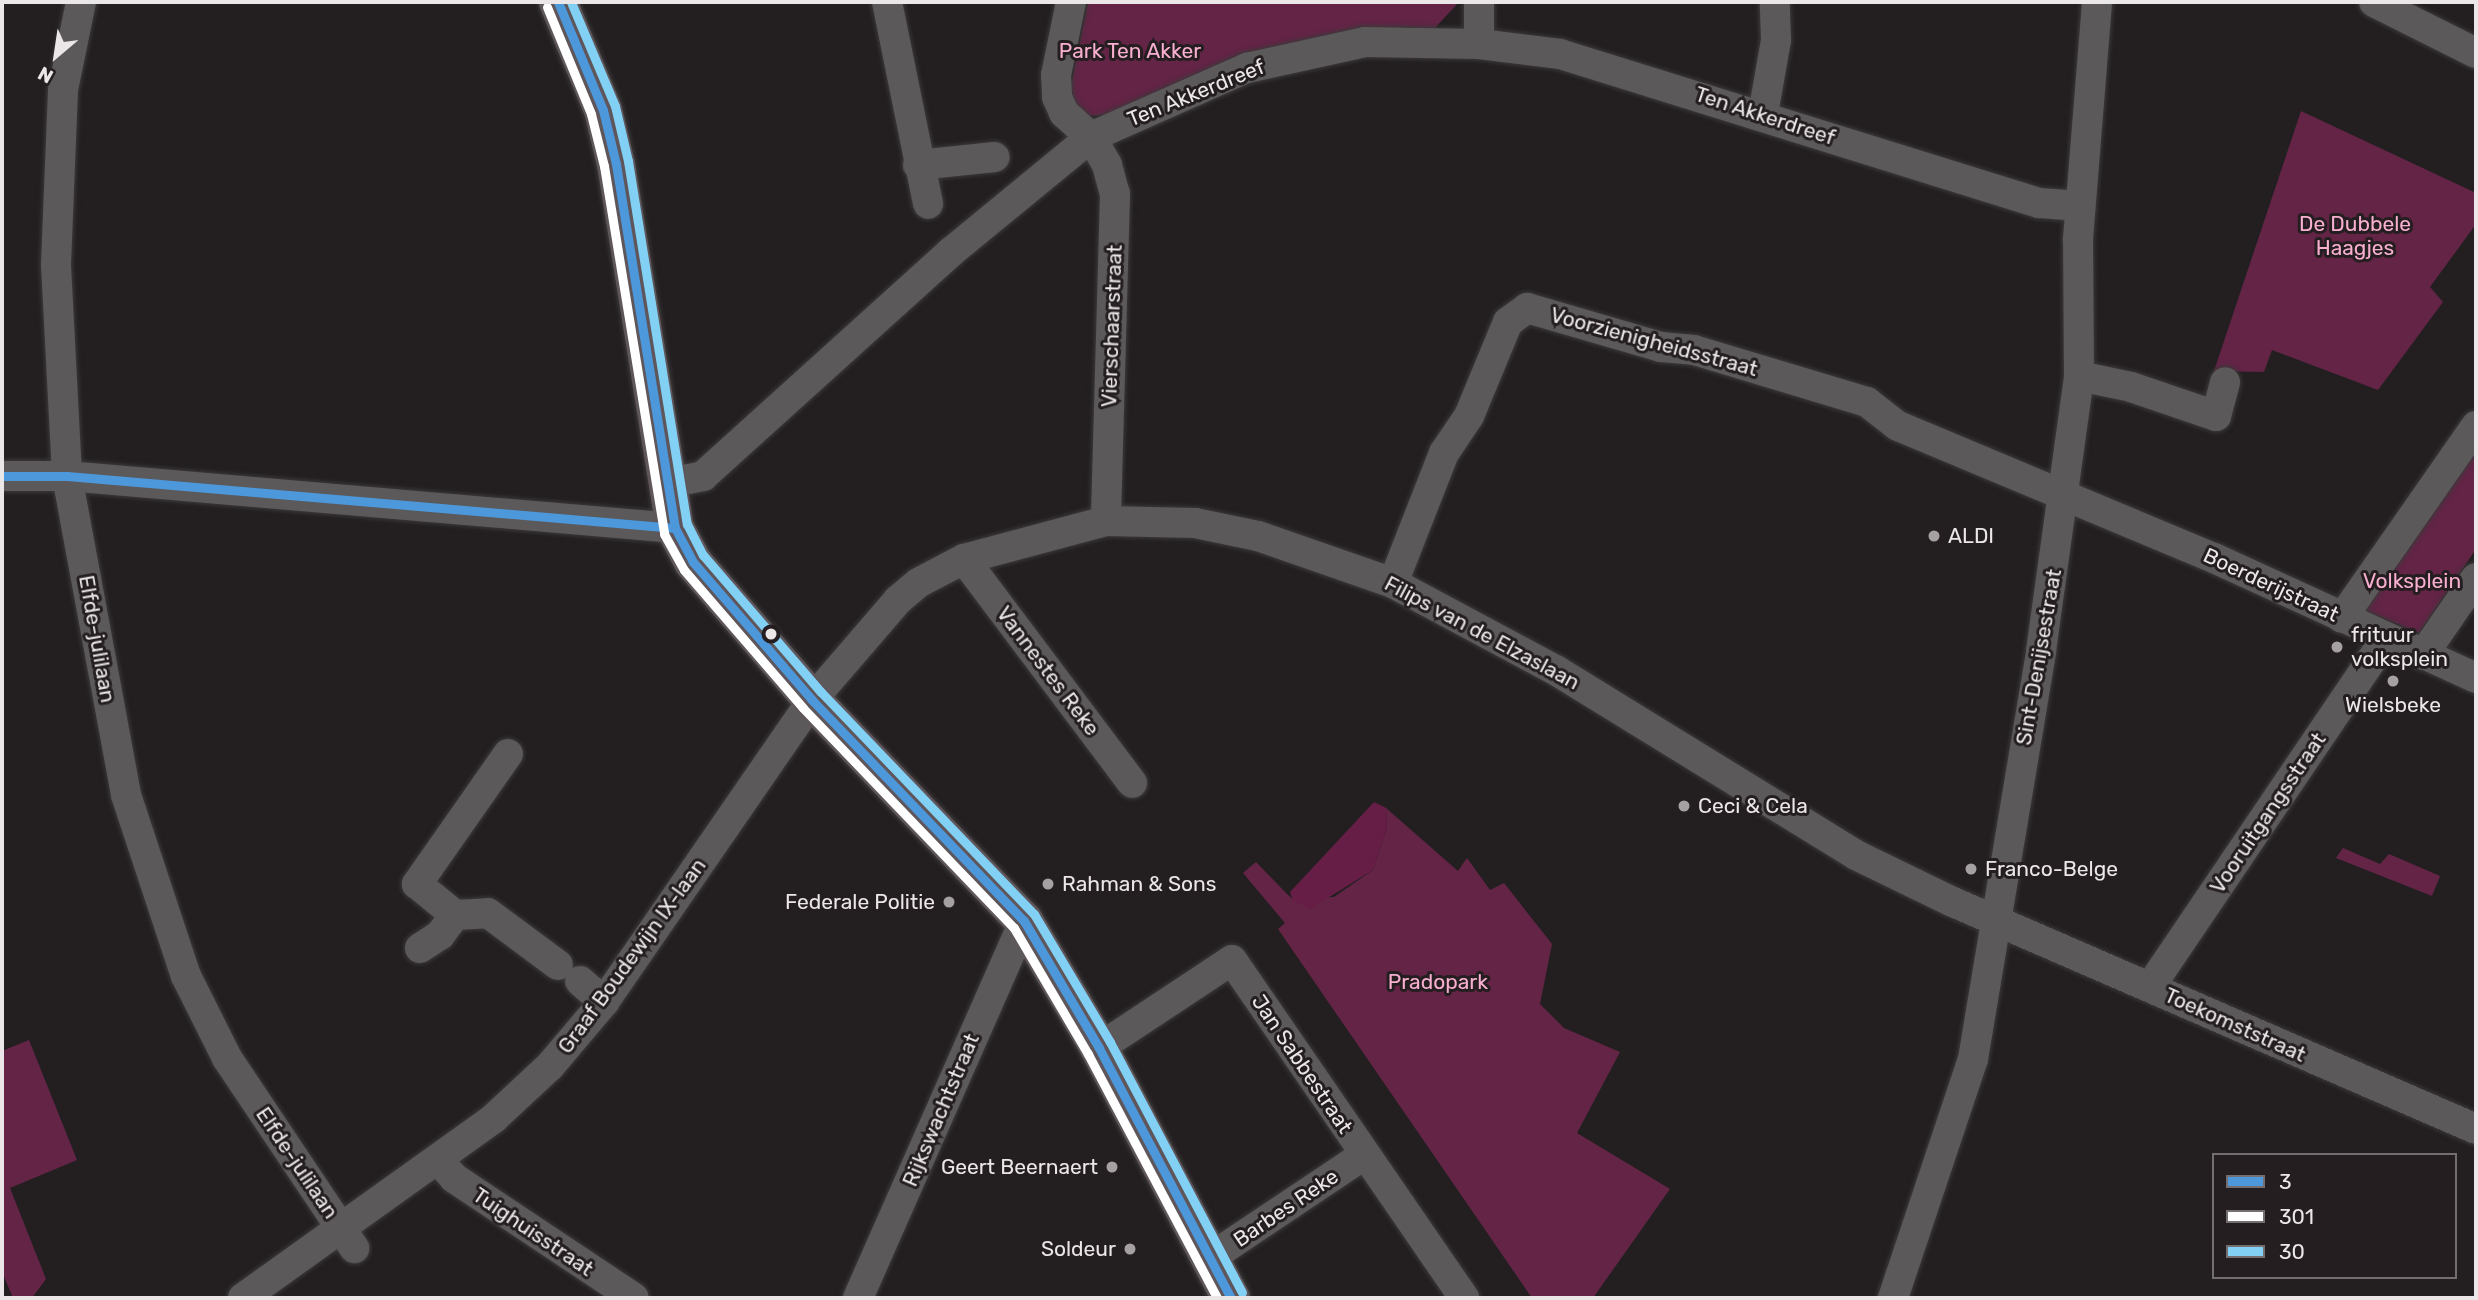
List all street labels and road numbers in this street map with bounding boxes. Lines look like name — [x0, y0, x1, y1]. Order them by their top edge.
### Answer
street label: Ten Akkerdreef — [1123, 54, 1269, 132]
street label: Ten Akkerdreef — [1692, 81, 1838, 151]
street label: Vierschaarstraat — [1097, 244, 1127, 408]
street label: Voorzienigheidsstraat — [1548, 302, 1760, 382]
street label: Boerderijstraat — [2199, 543, 2343, 627]
street label: Sint-Denijsestraat — [2011, 567, 2067, 747]
street label: Filips van de Elzaslaan — [1380, 571, 1584, 695]
street label: Elfde-julilaan — [73, 573, 121, 705]
street label: Vannestes Reke — [991, 601, 1105, 741]
street label: Vooruitgangsstraat — [2205, 728, 2331, 898]
street label: Graaf Boudewijn IX-laan — [553, 853, 711, 1059]
street label: Toekomststraat — [2160, 983, 2310, 1067]
street label: Jan Sabbestraat — [1246, 990, 1358, 1138]
street label: Rijkswachtstraat — [897, 1030, 985, 1190]
street label: Elfde-julilaan — [250, 1102, 344, 1224]
street label: Barbes Reke — [1229, 1164, 1343, 1252]
street label: Tuighuisstraat — [468, 1182, 598, 1282]

